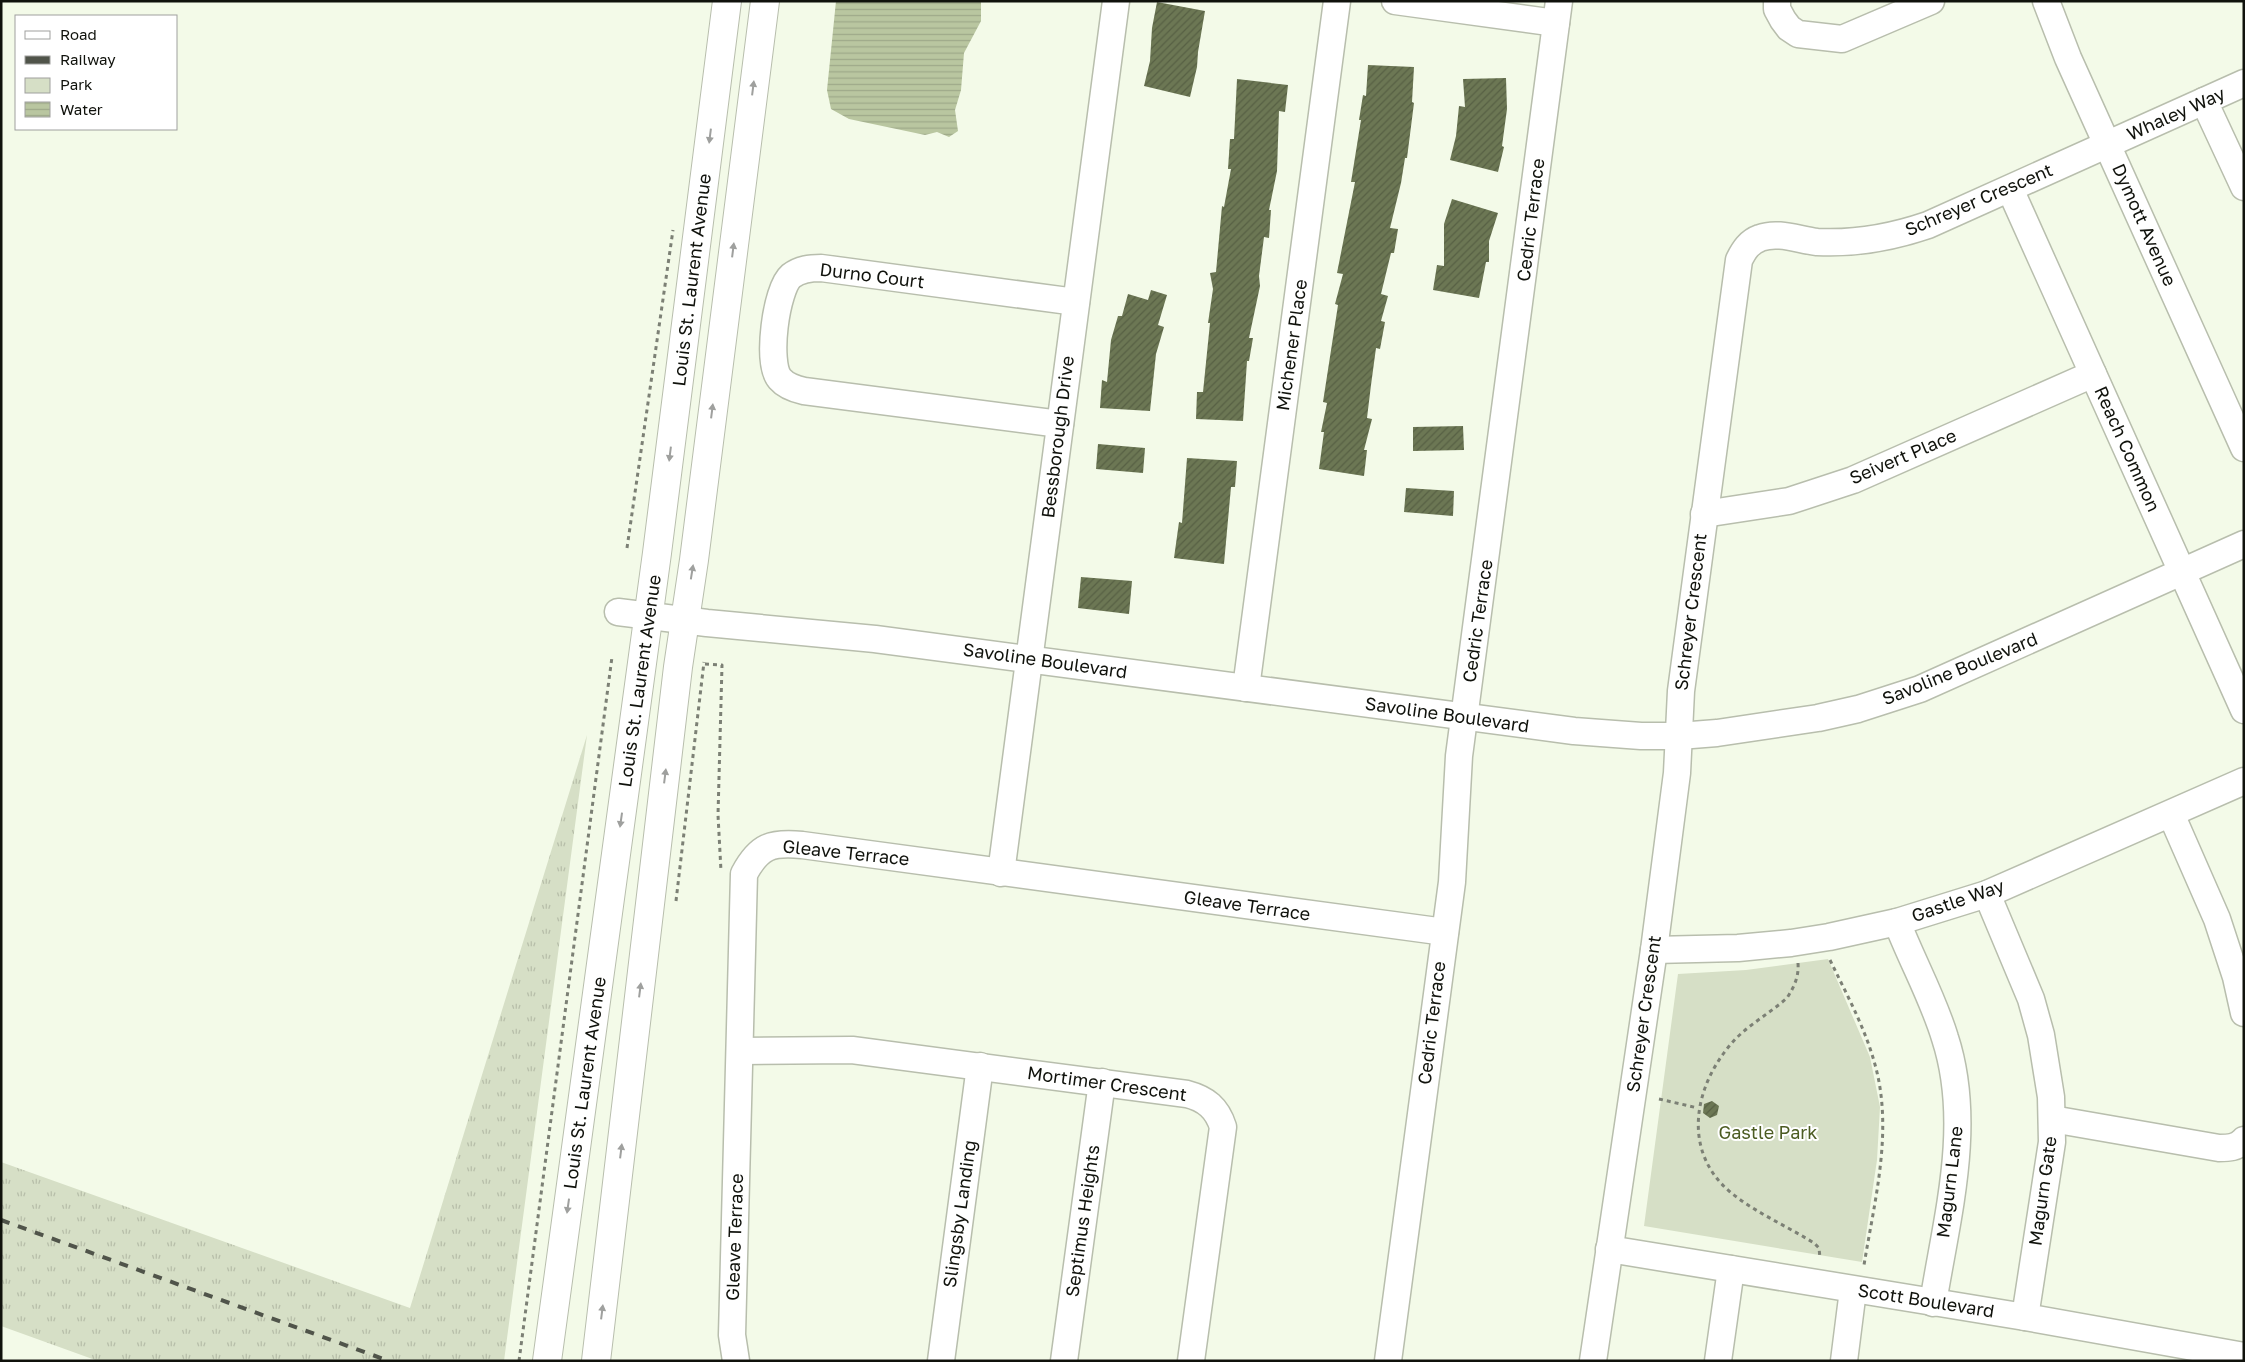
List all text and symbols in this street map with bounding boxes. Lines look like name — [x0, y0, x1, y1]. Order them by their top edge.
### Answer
legend — [15, 15, 178, 130]
text: Road — [60, 25, 97, 43]
text: Railway — [60, 50, 116, 68]
text: Park — [60, 75, 93, 93]
one-way arrow — [750, 80, 758, 96]
street label: Whaley Way — [2123, 82, 2228, 145]
text: Water — [60, 100, 103, 118]
one-way arrow — [706, 129, 714, 145]
street label: Cedric Terrace — [1512, 157, 1548, 283]
street label: Schreyer Crescent — [1901, 158, 2056, 240]
street label: Dymott Avenue — [2108, 160, 2182, 289]
street label: Louis St. Laurent Avenue — [667, 172, 715, 388]
one-way arrow — [729, 241, 737, 257]
street label: Durno Court — [818, 258, 926, 292]
street label: Michener Place — [1271, 278, 1311, 412]
street label: Bessborough Drive — [1036, 355, 1078, 519]
street label: Reach Common — [2090, 383, 2165, 515]
one-way arrow — [708, 402, 716, 418]
street label: Seivert Place — [1846, 424, 1959, 488]
one-way arrow — [666, 446, 674, 462]
street label: Schreyer Crescent — [1669, 532, 1711, 692]
street label: Cedric Terrace — [1457, 558, 1497, 684]
one-way arrow — [688, 564, 696, 580]
street label: Louis St. Laurent Avenue — [613, 573, 665, 789]
street label: Savoline Boulevard — [1879, 627, 2040, 709]
street label: Savoline Boulevard — [962, 638, 1129, 682]
street label: Savoline Boulevard — [1364, 692, 1531, 736]
one-way arrow — [661, 768, 669, 784]
one-way arrow — [617, 812, 625, 828]
street label: Gleave Terrace — [782, 834, 911, 870]
street label: Gastle Way — [1908, 874, 2007, 926]
street label: Gleave Terrace — [1183, 885, 1312, 925]
street label: Schreyer Crescent — [1621, 934, 1665, 1094]
street label: Cedric Terrace — [1413, 960, 1449, 1086]
street label: Louis St. Laurent Avenue — [558, 975, 610, 1191]
one-way arrow — [636, 981, 644, 997]
street label: Mortimer Crescent — [1026, 1061, 1188, 1105]
park label: Gastle Park — [1718, 1121, 1818, 1143]
street label: Magurn Lane — [1931, 1125, 1967, 1239]
street label: Magurn Gate — [2023, 1135, 2061, 1247]
street label: Slingsby Landing — [938, 1139, 980, 1289]
one-way arrow — [617, 1143, 625, 1159]
street label: Septimus Heights — [1060, 1143, 1104, 1298]
street label: Gleave Terrace — [721, 1173, 747, 1301]
one-way arrow — [564, 1199, 572, 1215]
street label: Scott Boulevard — [1856, 1278, 1996, 1322]
one-way arrow — [598, 1304, 606, 1320]

